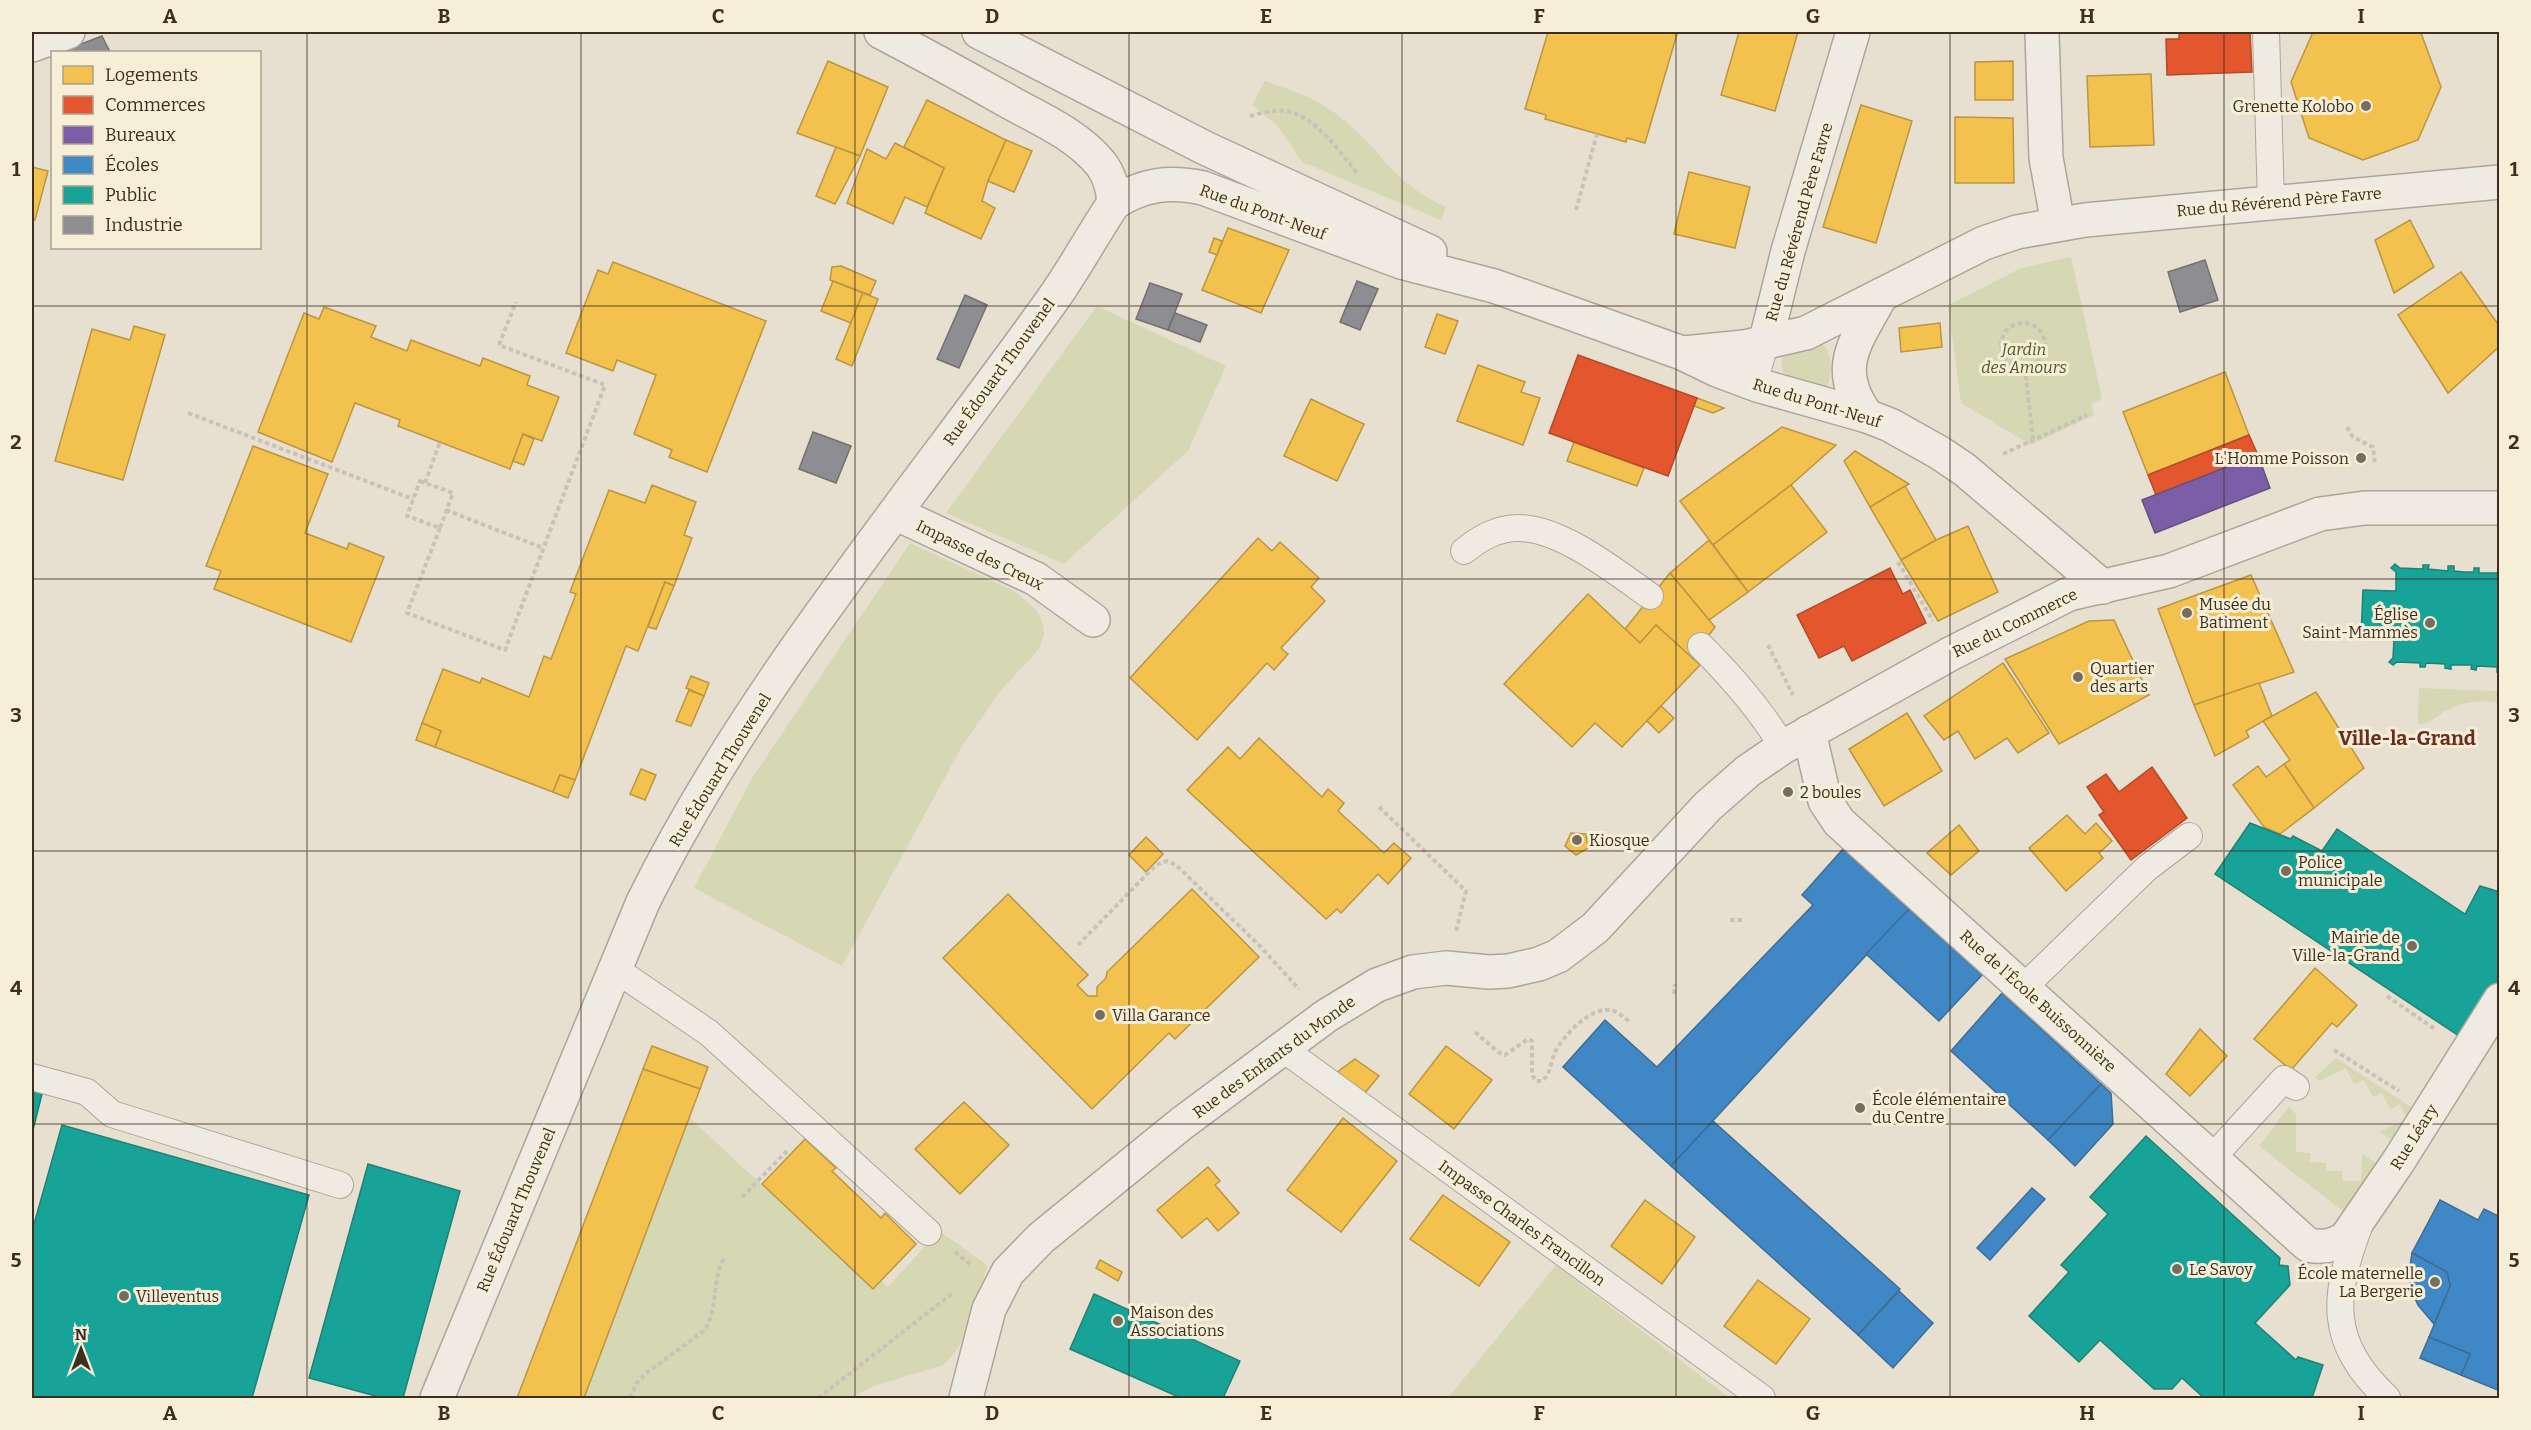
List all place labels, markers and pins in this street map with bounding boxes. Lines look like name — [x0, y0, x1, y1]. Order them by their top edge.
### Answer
place label: Grenette Kolobo — [2232, 97, 2354, 116]
marker: Grenette Kolobo — [2359, 99, 2373, 113]
place label: L'Homme Poisson — [2214, 449, 2349, 468]
marker: L'Homme Poisson — [2354, 451, 2368, 465]
place label: Musée du Batiment — [2199, 595, 2271, 632]
place label: Église Saint-Mammès — [2302, 604, 2418, 642]
marker: Musée du Batiment — [2180, 606, 2194, 620]
marker: Église Saint-Mammès — [2423, 616, 2437, 630]
place label: Quartier des arts — [2090, 659, 2154, 696]
marker: Quartier des arts — [2071, 670, 2085, 684]
place label: 2 boules — [1800, 783, 1861, 802]
marker: 2 boules — [1781, 785, 1795, 799]
place label: Kiosque — [1589, 831, 1650, 850]
marker: Kiosque — [1570, 833, 1584, 847]
place label: Police municipale — [2298, 853, 2383, 890]
marker: Police municipale — [2279, 864, 2293, 878]
place label: Mairie de Ville-la-Grand — [2292, 928, 2401, 965]
marker: Mairie de Ville-la-Grand — [2405, 939, 2419, 953]
place label: Villa Garance — [1112, 1006, 1211, 1025]
marker: Villa Garance — [1093, 1008, 1107, 1022]
place label: École élémentaire du Centre — [1872, 1089, 2006, 1127]
marker: École élémentaire du Centre — [1853, 1101, 1867, 1115]
place label: Le Savoy — [2189, 1260, 2253, 1279]
marker: Le Savoy — [2170, 1262, 2184, 1276]
place label: École maternelle La Bergerie — [2298, 1263, 2423, 1301]
marker: École maternelle La Bergerie — [2428, 1275, 2442, 1289]
place label: Villeventus — [136, 1287, 219, 1306]
marker: Villeventus — [117, 1289, 131, 1303]
place label: Maison des Associations — [1130, 1303, 1224, 1340]
marker: Maison des Associations — [1111, 1314, 1125, 1328]

